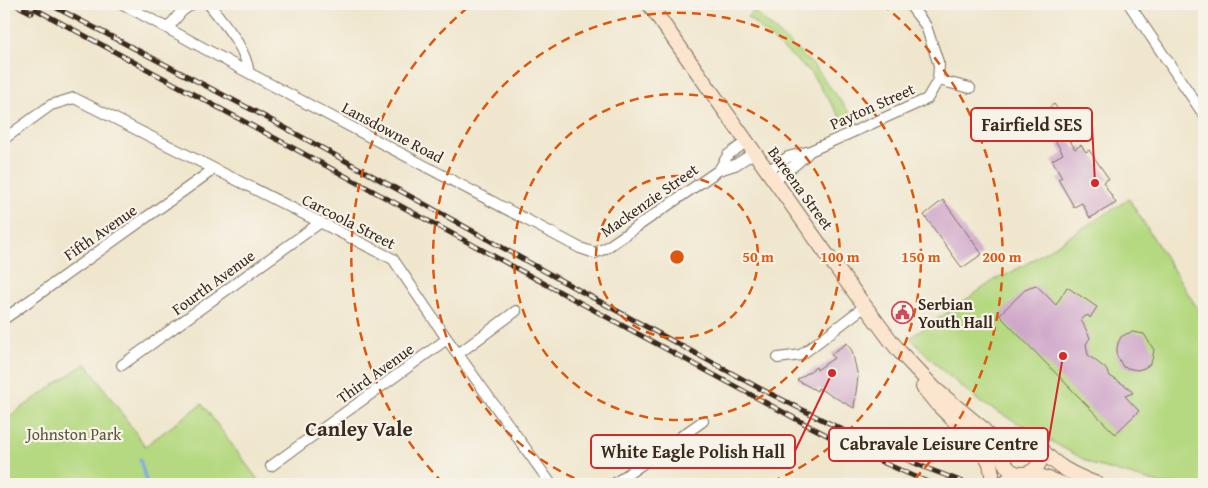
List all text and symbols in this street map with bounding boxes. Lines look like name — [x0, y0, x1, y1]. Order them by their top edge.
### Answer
street label: Payton Street — [826, 76, 919, 135]
street label: Lansdowne Road — [338, 95, 448, 169]
callout: Fairfield SES — [971, 108, 1092, 141]
text: Fairfield SES — [982, 111, 1082, 138]
street label: Bareena Street — [762, 141, 840, 235]
street label: Mackenzie Street — [595, 157, 703, 243]
street label: Carcoola Street — [298, 187, 400, 255]
street label: Fifth Avenue — [58, 198, 142, 266]
street label: Fourth Avenue — [166, 244, 260, 320]
text: 50 m — [742, 246, 774, 267]
text: 100 m — [820, 246, 860, 267]
text: 150 m — [901, 246, 941, 267]
text: 200 m — [982, 246, 1022, 267]
centre of rings — [668, 248, 686, 266]
place label: Serbian Youth Hall — [918, 292, 993, 334]
public building icon: Serbian Youth Hall — [890, 301, 914, 325]
street label: Third Avenue — [331, 337, 419, 409]
district label: Canley Vale — [305, 413, 413, 444]
park label: Johnston Park — [25, 422, 122, 446]
callout: Cabravale Leisure Centre — [829, 428, 1048, 461]
text: Cabravale Leisure Centre — [840, 430, 1039, 457]
callout: White Eagle Polish Hall — [591, 435, 795, 468]
text: White Eagle Polish Hall — [601, 438, 786, 465]

